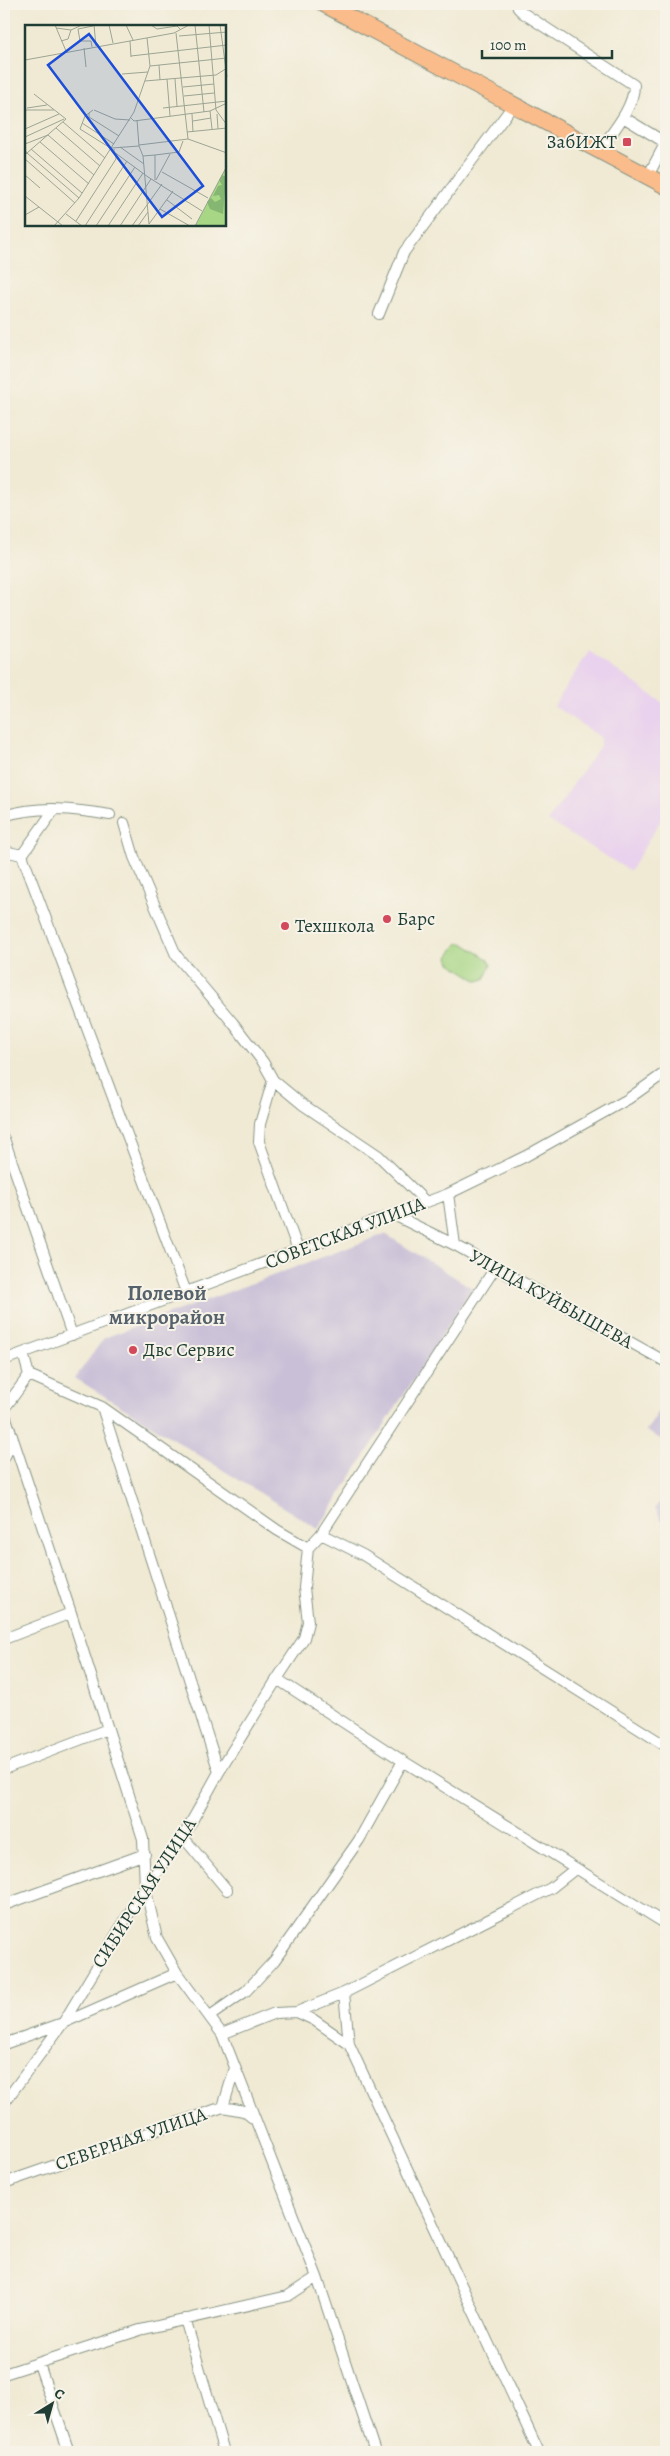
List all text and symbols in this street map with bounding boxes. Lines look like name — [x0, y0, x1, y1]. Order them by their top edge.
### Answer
inset map — [25, 25, 226, 226]
scale bar — [482, 28, 612, 60]
text: 100 m — [490, 35, 527, 55]
place label: ЗабИЖТ — [547, 129, 618, 155]
marker: ЗабИЖТ — [621, 136, 633, 148]
place label: Барс — [397, 906, 435, 932]
place label: Техшкола — [295, 913, 375, 939]
marker: Барс — [381, 913, 393, 925]
marker: Техшкола — [279, 920, 291, 932]
street label: СОВЕТСКАЯ УЛИЦА — [261, 1190, 430, 1275]
street label: УЛИЦА КУЙБЫШЕВА — [464, 1243, 639, 1355]
district label: Полевой микрорайон — [109, 1279, 225, 1331]
place label: Двс Сервис — [143, 1337, 235, 1363]
marker: Двс Сервис — [127, 1344, 139, 1356]
street label: СИБИРСКАЯ УЛИЦА — [86, 1812, 203, 1973]
street label: СЕВЕРНАЯ УЛИЦА — [52, 2101, 211, 2177]
north arrow — [28, 2378, 78, 2428]
text: С — [50, 2384, 69, 2404]

